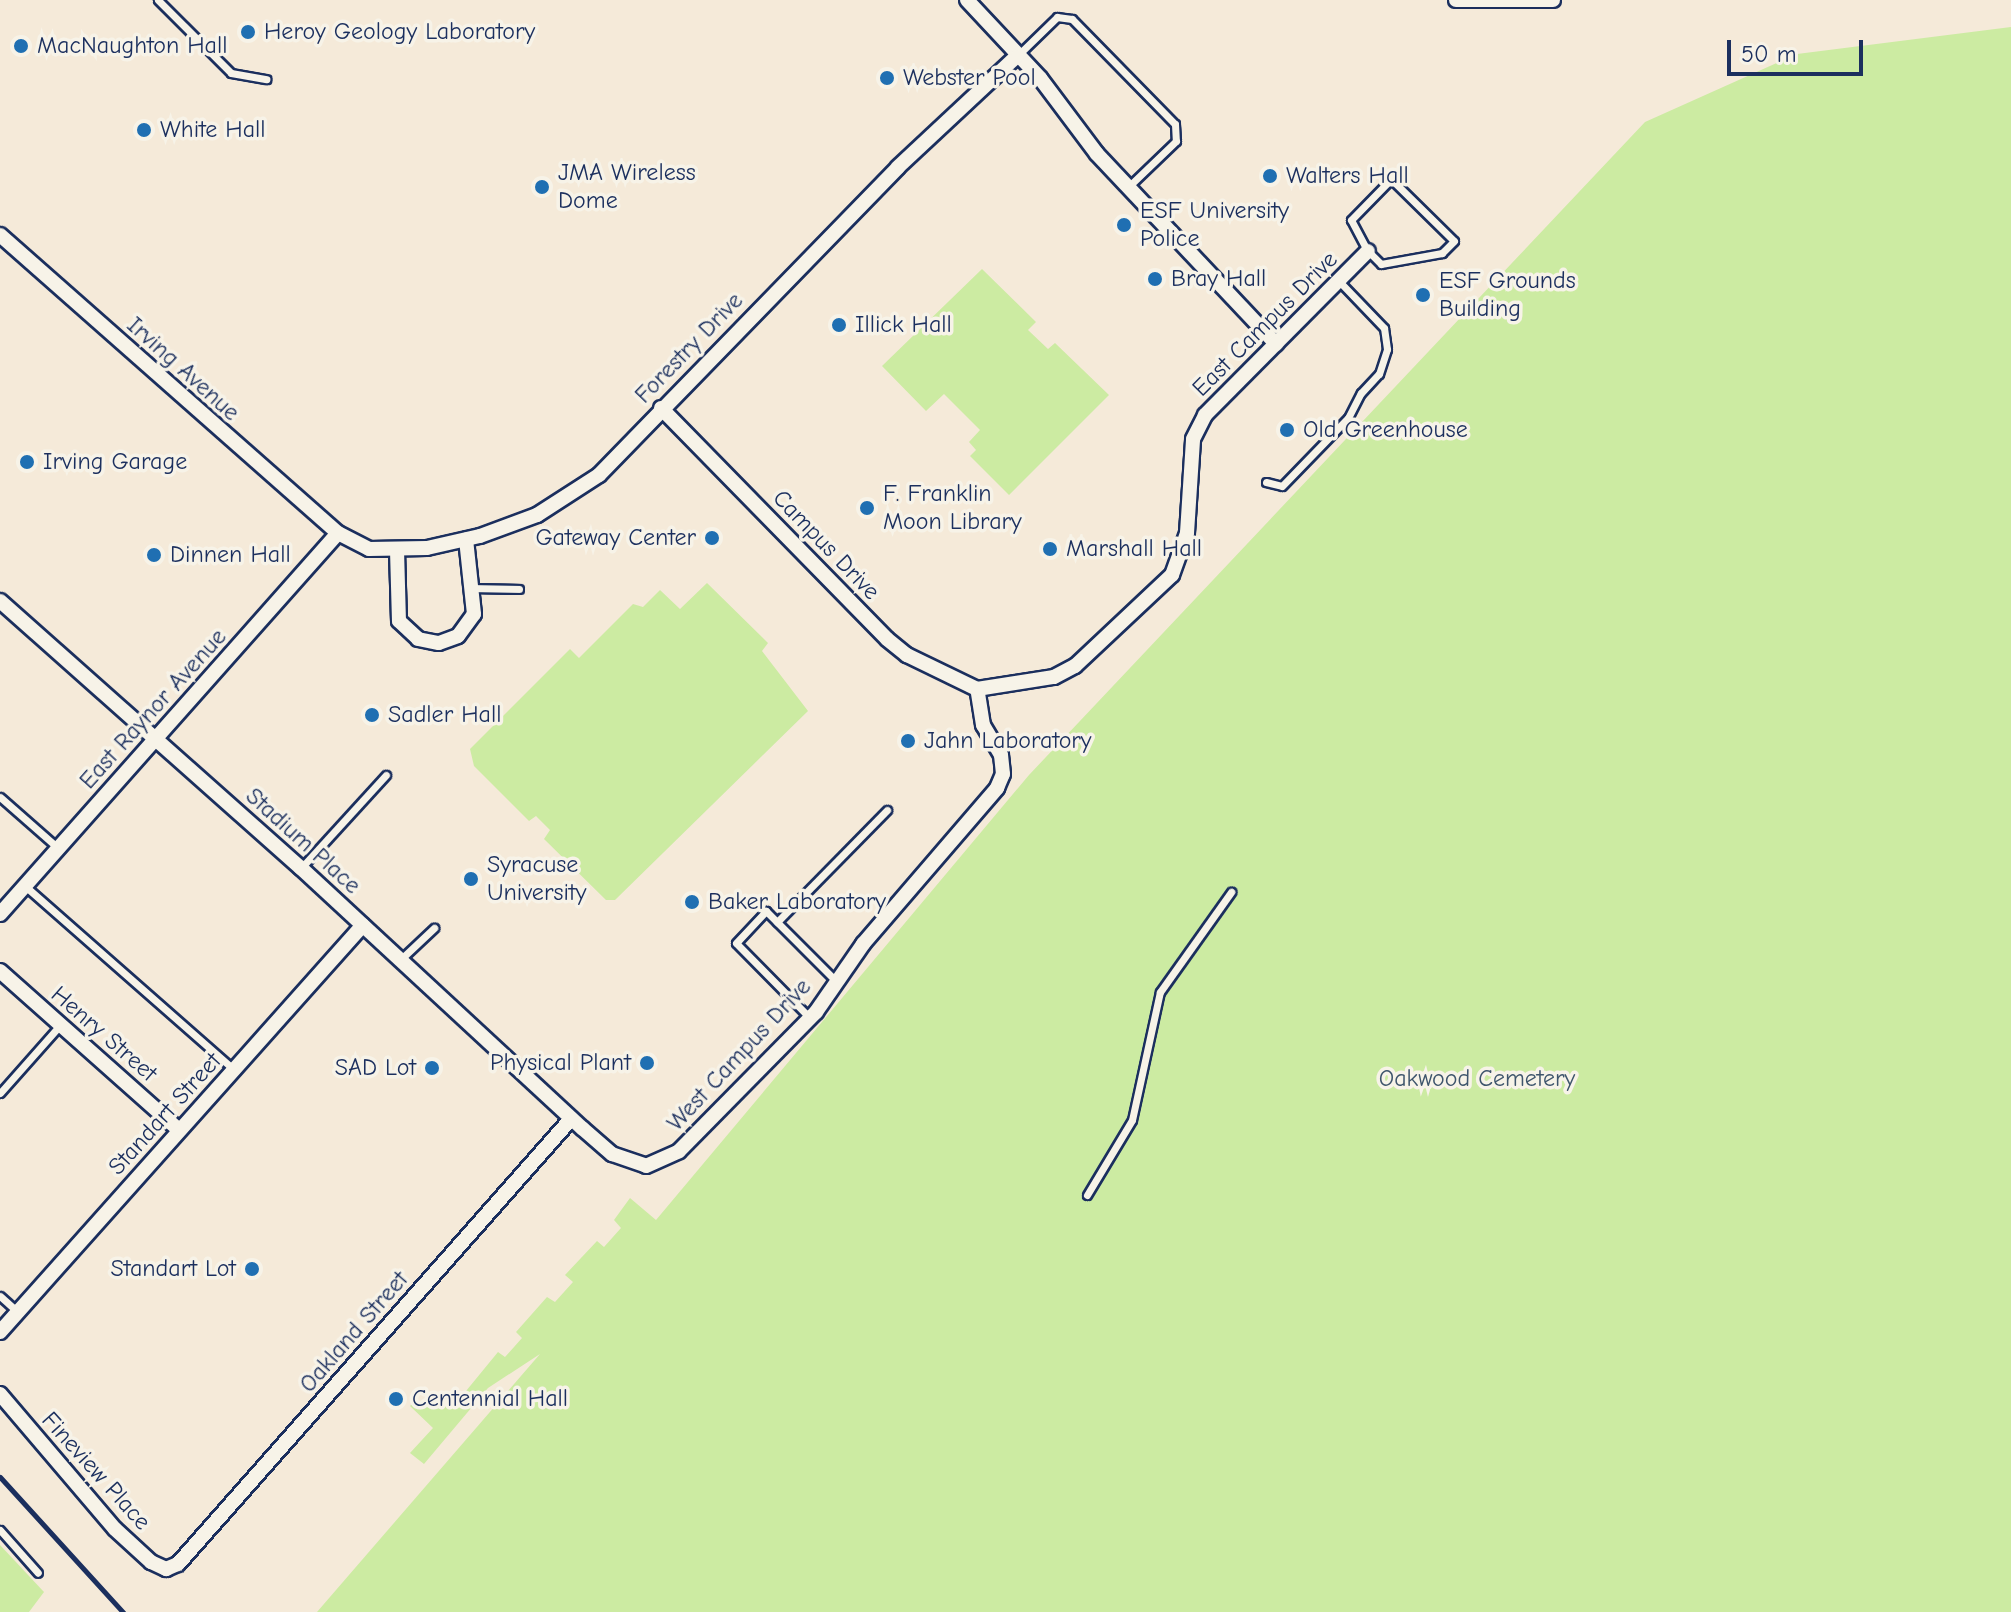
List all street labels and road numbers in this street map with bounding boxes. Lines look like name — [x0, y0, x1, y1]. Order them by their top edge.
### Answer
street label: East Campus Drive — [1186, 245, 1344, 403]
street label: Forestry Drive — [629, 287, 749, 409]
street label: Irving Avenue — [121, 311, 245, 427]
street label: Campus Drive — [766, 484, 886, 606]
street label: East Raynor Avenue — [74, 623, 232, 795]
street label: Stadium Place — [240, 782, 366, 900]
street label: West Campus Drive — [661, 973, 817, 1137]
street label: Henry Street — [45, 980, 163, 1088]
street label: Standart Street — [103, 1047, 227, 1181]
street label: Oakland Street — [294, 1266, 414, 1398]
street label: Fineview Place — [35, 1406, 157, 1536]

